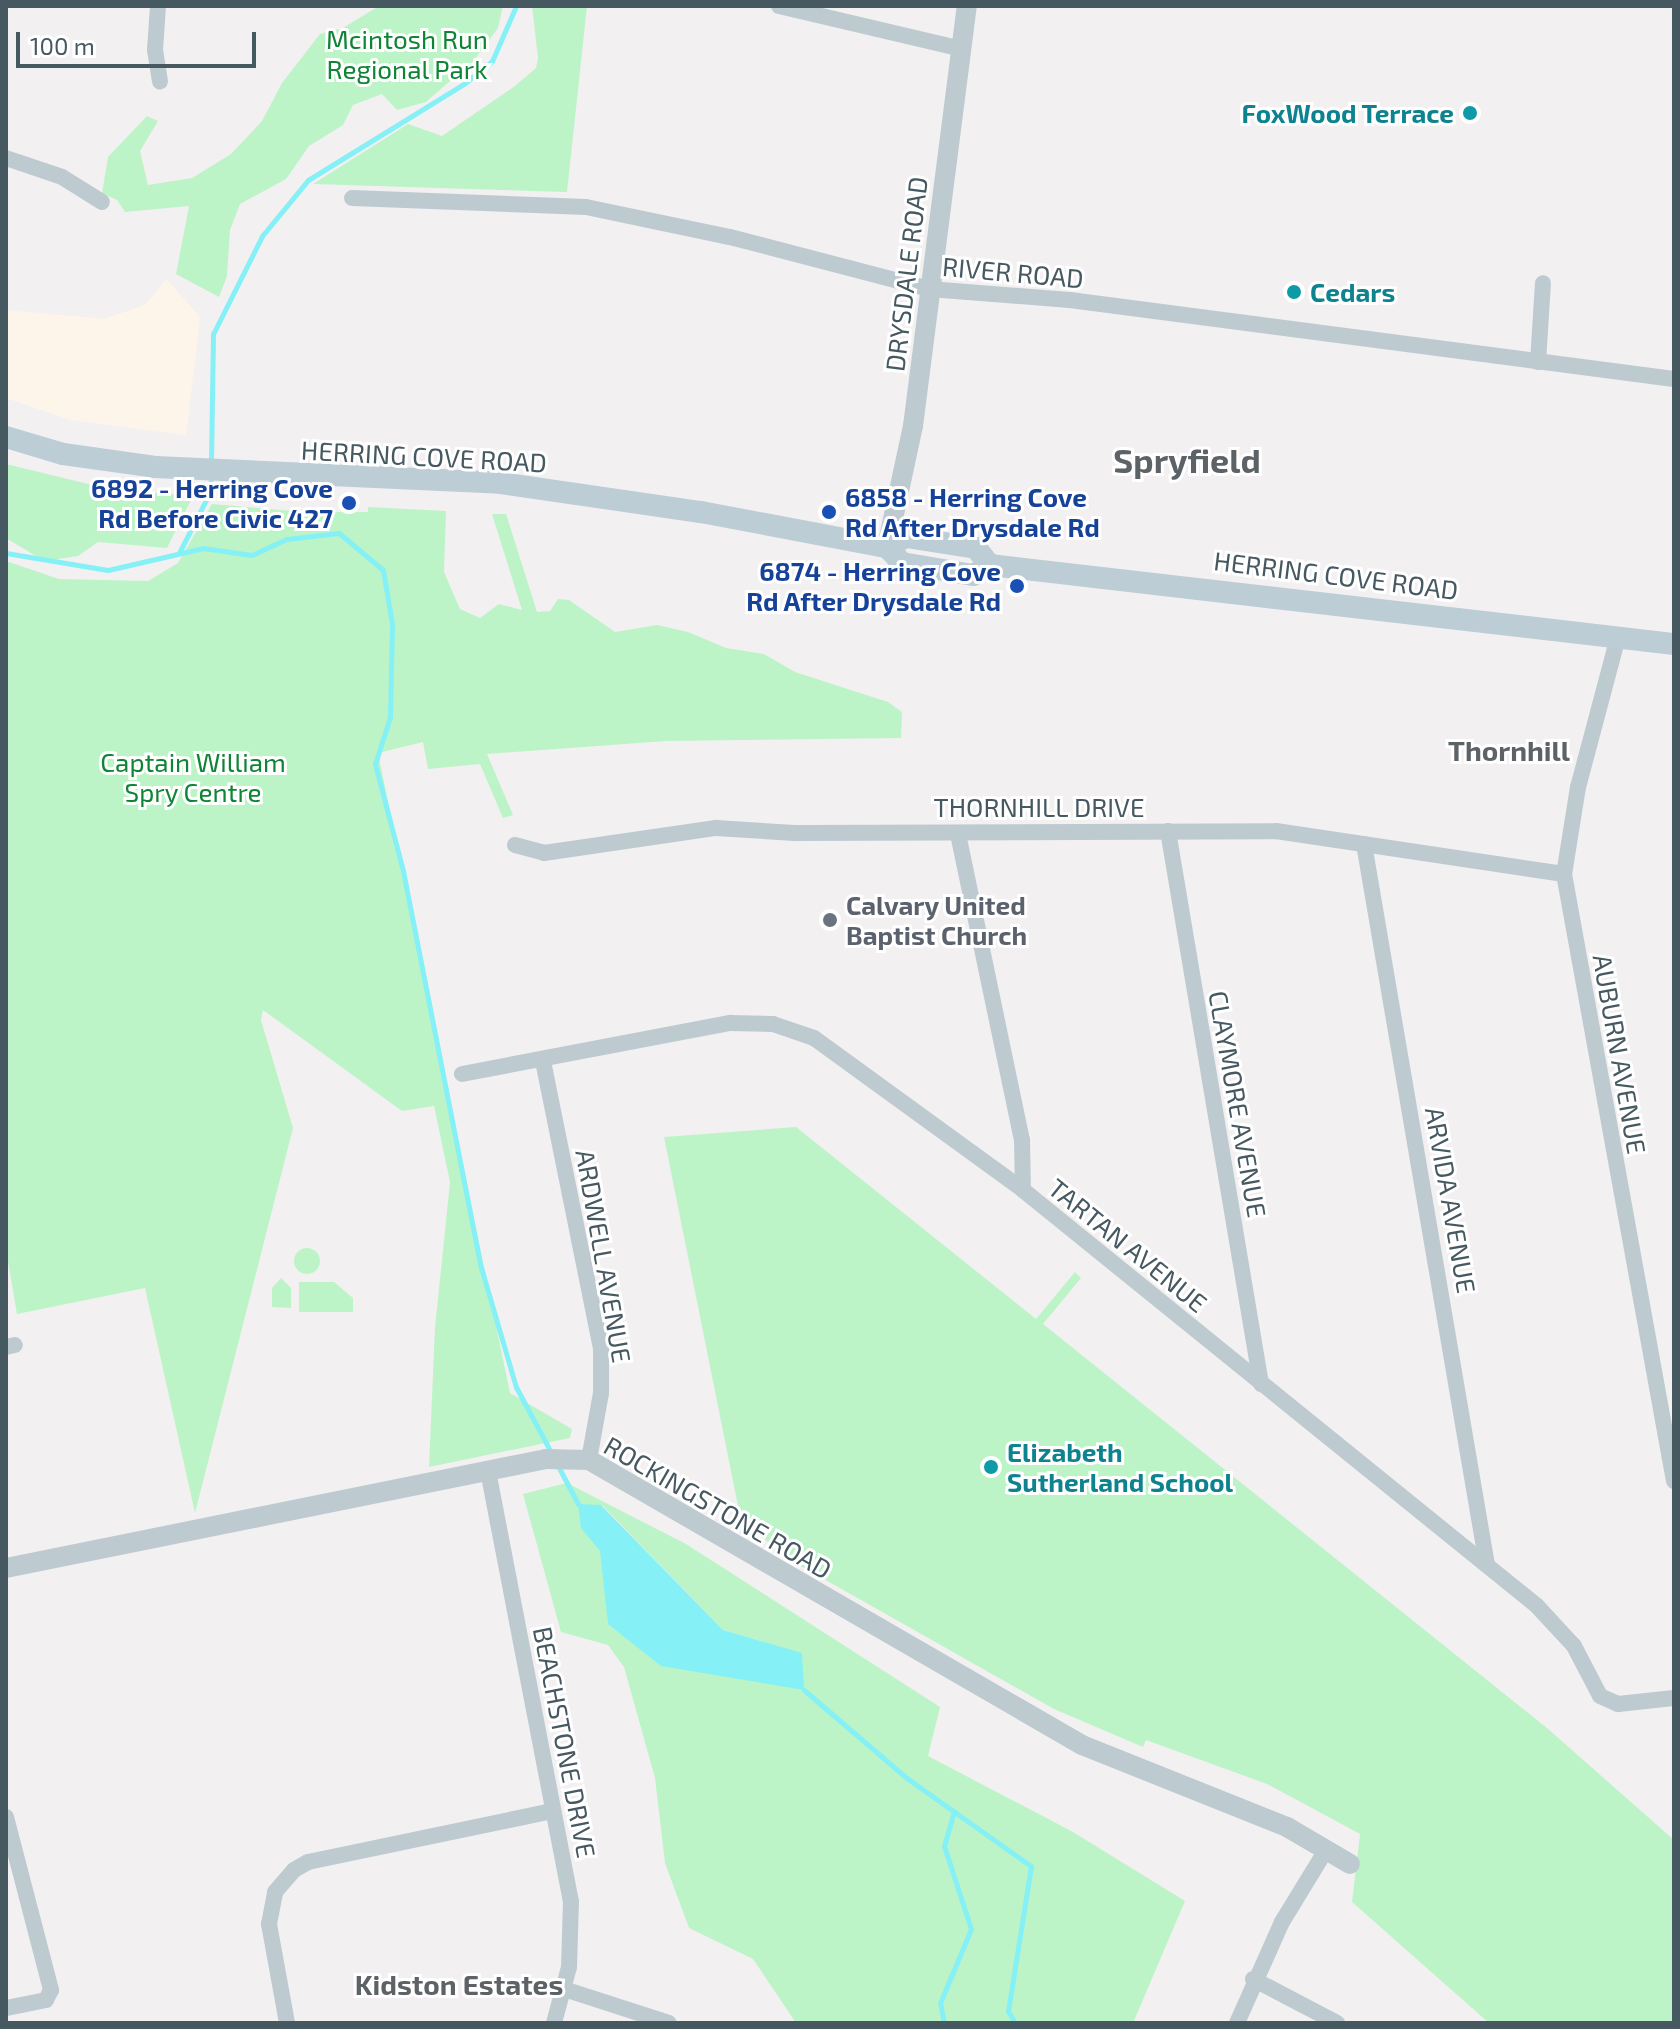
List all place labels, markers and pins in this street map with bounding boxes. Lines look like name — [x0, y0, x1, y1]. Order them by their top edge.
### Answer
place label: FoxWood Terrace — [1241, 97, 1454, 129]
marker: FoxWood Terrace — [1461, 104, 1479, 122]
place label: Cedars — [1310, 276, 1395, 308]
marker: Cedars — [1285, 283, 1303, 301]
place label: 6892 - Herring Cove Rd Before Civic 427 — [91, 472, 333, 534]
place label: 6858 - Herring Cove Rd After Drysdale Rd — [845, 481, 1101, 542]
marker: 6892 - Herring Cove Rd Before Civic 427 — [340, 494, 358, 512]
marker: 6858 - Herring Cove Rd After Drysdale Rd — [820, 503, 838, 521]
place label: 6874 - Herring Cove Rd After Drysdale Rd — [745, 555, 1001, 616]
marker: 6874 - Herring Cove Rd After Drysdale Rd — [1008, 577, 1026, 595]
place label: Calvary United Baptist Church — [846, 889, 1027, 950]
marker: Calvary United Baptist Church — [821, 911, 839, 929]
place label: Elizabeth Sutherland School — [1007, 1436, 1233, 1498]
marker: Elizabeth Sutherland School — [982, 1458, 1000, 1476]

